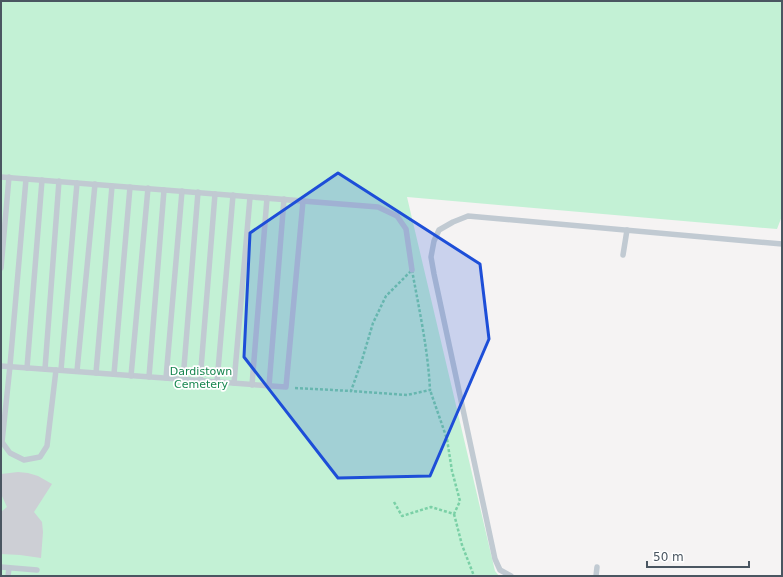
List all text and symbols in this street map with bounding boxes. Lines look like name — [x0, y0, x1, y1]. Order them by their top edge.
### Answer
park label: Dardistown Cemetery — [170, 365, 232, 391]
scale bar — [647, 543, 749, 569]
text: 50 m — [653, 550, 684, 564]

